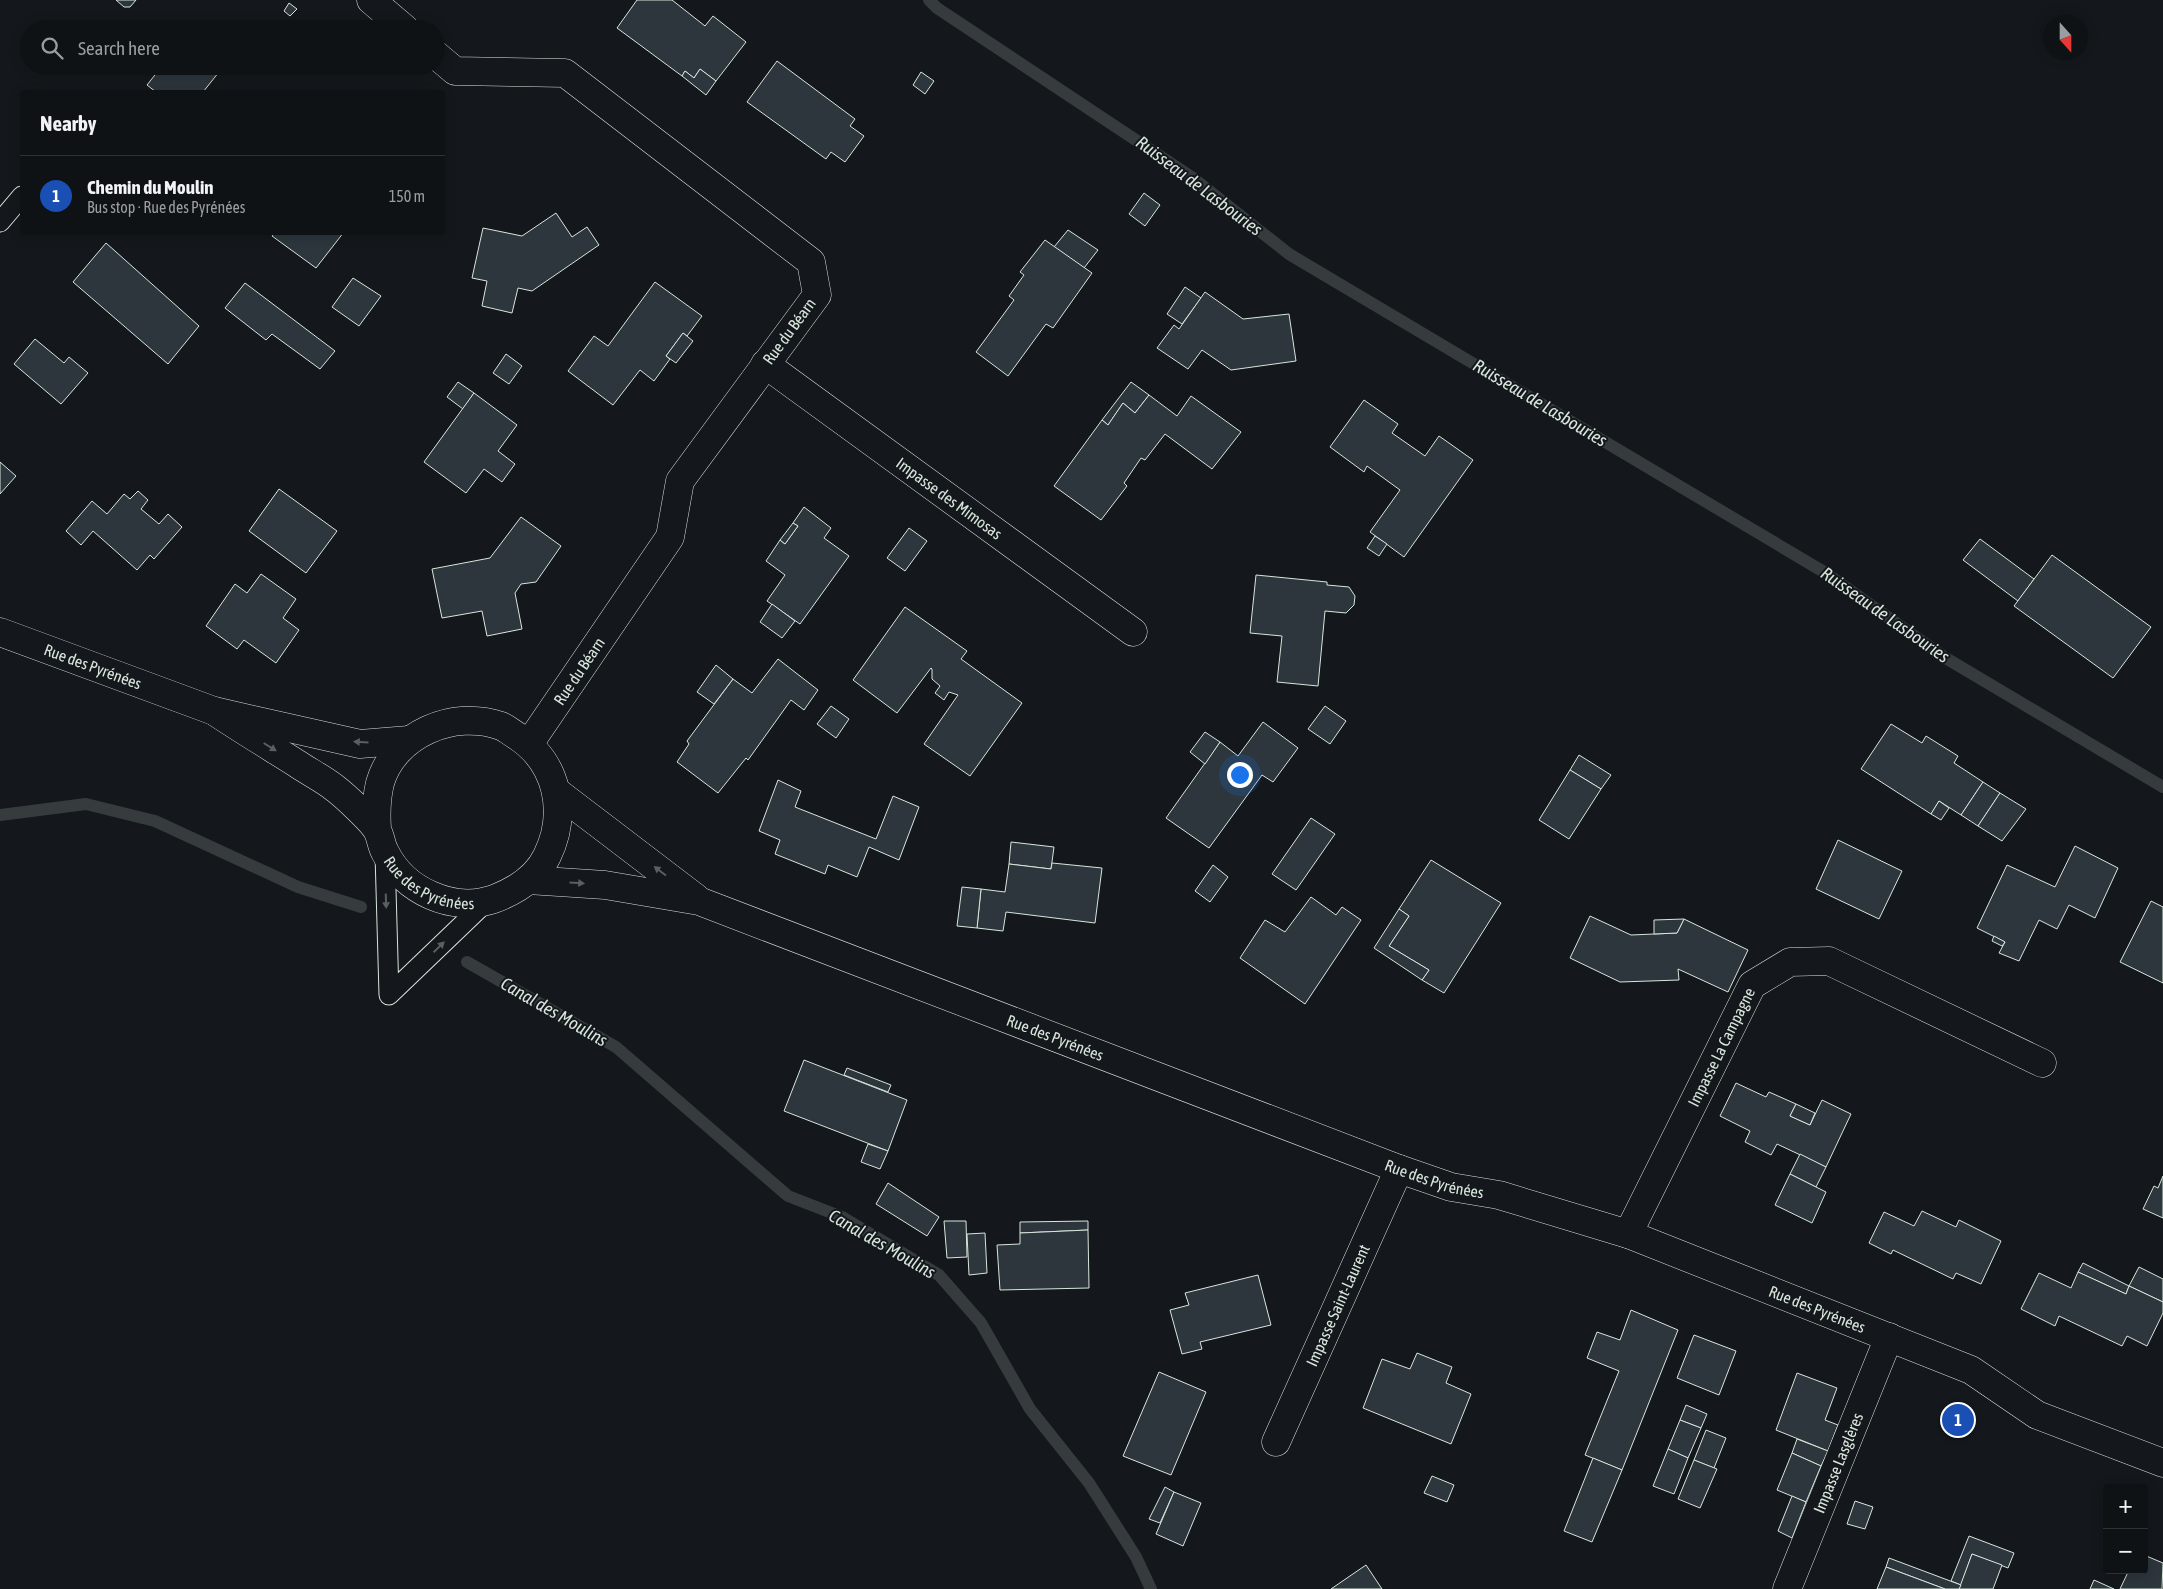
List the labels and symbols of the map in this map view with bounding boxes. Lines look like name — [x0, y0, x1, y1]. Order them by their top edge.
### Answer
north arrow — [2043, 15, 2088, 60]
water label: Ruisseau de Lasbouries — [1132, 131, 1266, 240]
street label: Rue du Béarn — [759, 294, 819, 368]
water label: Ruisseau de Lasbouries — [1470, 354, 1611, 451]
street label: Impasse des Mimosas — [893, 454, 1006, 543]
water label: Ruisseau de Lasbouries — [1817, 562, 1954, 667]
street label: Rue du Béarn — [550, 634, 608, 708]
street label: Rue des Pyrénées — [42, 640, 144, 693]
one-way arrow — [352, 738, 368, 746]
one-way arrow — [263, 742, 276, 751]
your location — [1227, 762, 1253, 788]
street label: Rue des Pyrénées — [380, 853, 475, 912]
one-way arrow — [653, 866, 667, 876]
one-way arrow — [569, 880, 585, 888]
one-way arrow — [383, 893, 391, 909]
one-way arrow — [432, 941, 444, 953]
water label: Canal des Moulins — [497, 973, 611, 1051]
street label: Impasse La Campagne — [1684, 985, 1758, 1109]
street label: Rue des Pyrénées — [1004, 1011, 1107, 1064]
street label: Rue des Pyrénées — [1383, 1156, 1485, 1201]
water label: Canal des Moulins — [825, 1205, 939, 1283]
street label: Impasse Saint-Laurent — [1302, 1241, 1373, 1369]
street label: Rue des Pyrénées — [1766, 1282, 1868, 1336]
pin: 1 — [1942, 1401, 1974, 1439]
street label: Impasse Lasglères — [1810, 1410, 1867, 1516]

